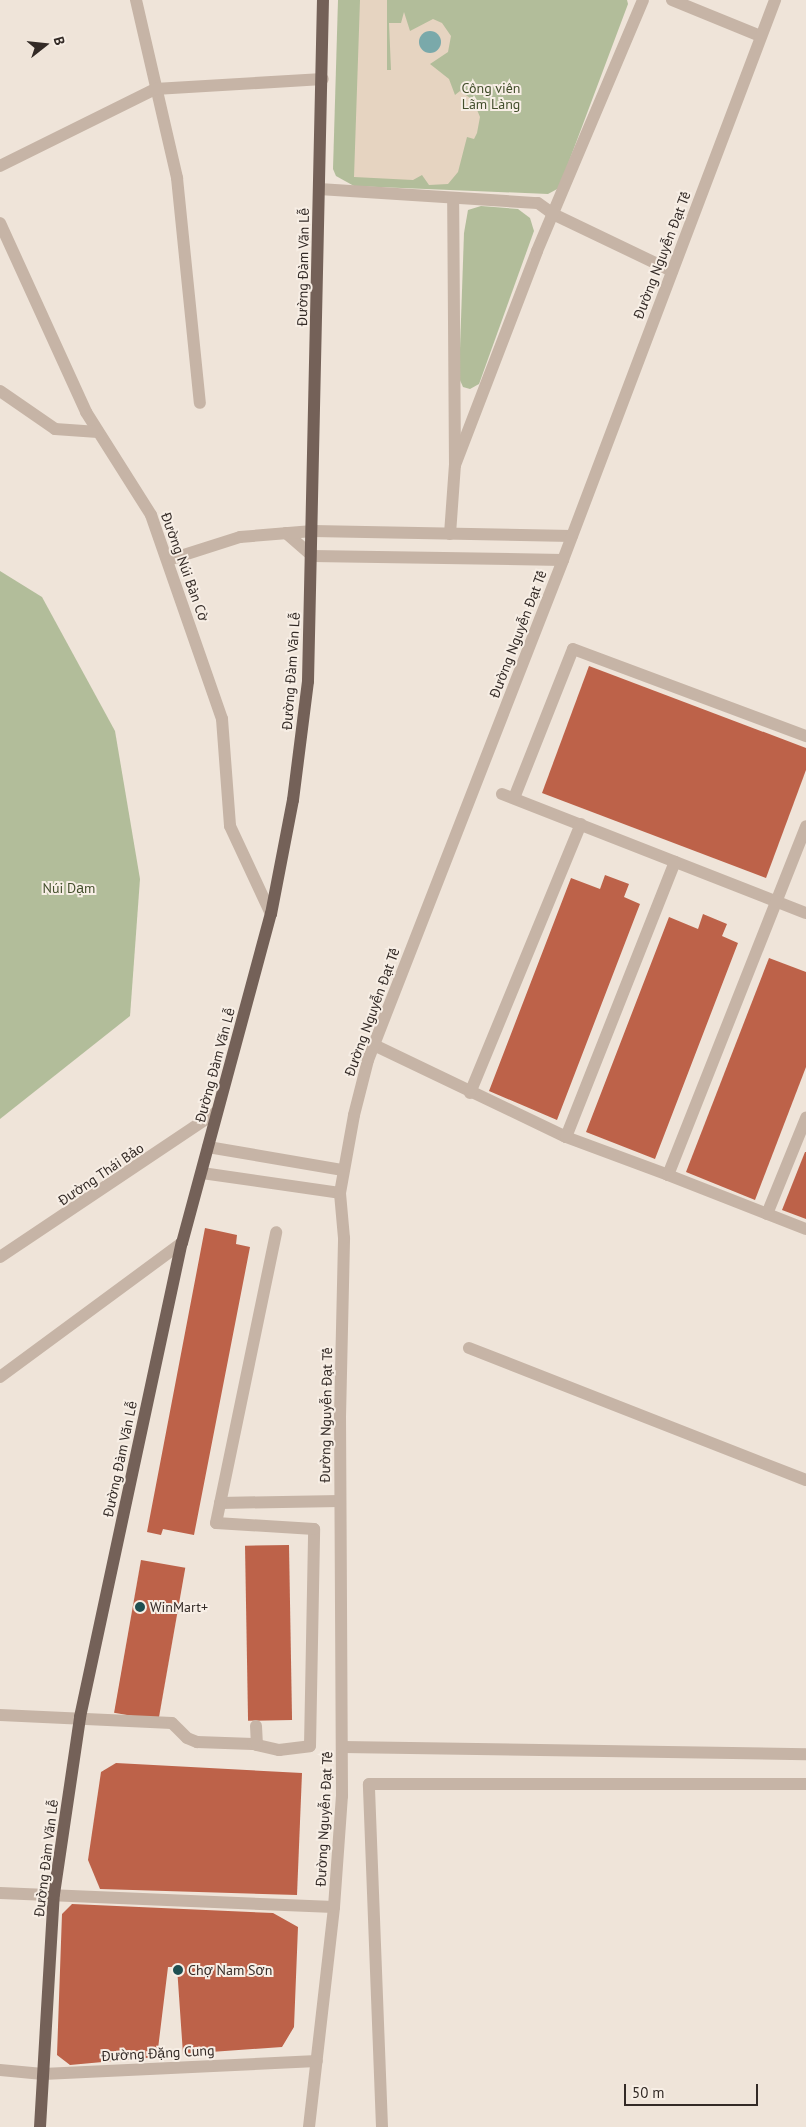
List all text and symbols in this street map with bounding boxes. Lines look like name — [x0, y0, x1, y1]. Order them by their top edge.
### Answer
north arrow — [20, 20, 70, 70]
text: B — [50, 34, 69, 47]
park label: Công viên Lãm Làng — [461, 80, 521, 112]
street label: Đường Nguyễn Đạt Tế — [630, 189, 694, 321]
street label: Đường Đàm Văn Lễ — [294, 208, 312, 326]
street label: Đường Núi Bàn Cờ — [157, 510, 213, 624]
street label: Đường Nguyễn Đạt Tế — [486, 568, 550, 700]
street label: Đường Đàm Văn Lễ — [278, 611, 304, 731]
park label: Núi Dạm — [43, 880, 95, 896]
street label: Đường Nguyễn Đạt Tế — [341, 945, 403, 1079]
street label: Đường Đàm Văn Lễ — [192, 1006, 238, 1124]
street label: Đường Thái Bảo — [55, 1139, 147, 1209]
street label: Đường Nguyễn Đạt Tế — [316, 1347, 336, 1483]
street label: Đường Đàm Văn Lễ — [99, 1399, 141, 1519]
place label: WinMart+ — [150, 1599, 208, 1615]
marker: WinMart+ — [134, 1601, 146, 1613]
street label: Đường Nguyễn Đạt Tế — [312, 1751, 336, 1887]
street label: Đường Đàm Văn Lễ — [30, 1798, 62, 1918]
place label: Chợ Nam Sơn — [188, 1962, 272, 1978]
marker: Chợ Nam Sơn — [172, 1964, 184, 1976]
street label: Đường Đặng Cung — [101, 2042, 215, 2064]
scale bar — [626, 2074, 760, 2106]
text: 50 m — [632, 2083, 665, 2102]

